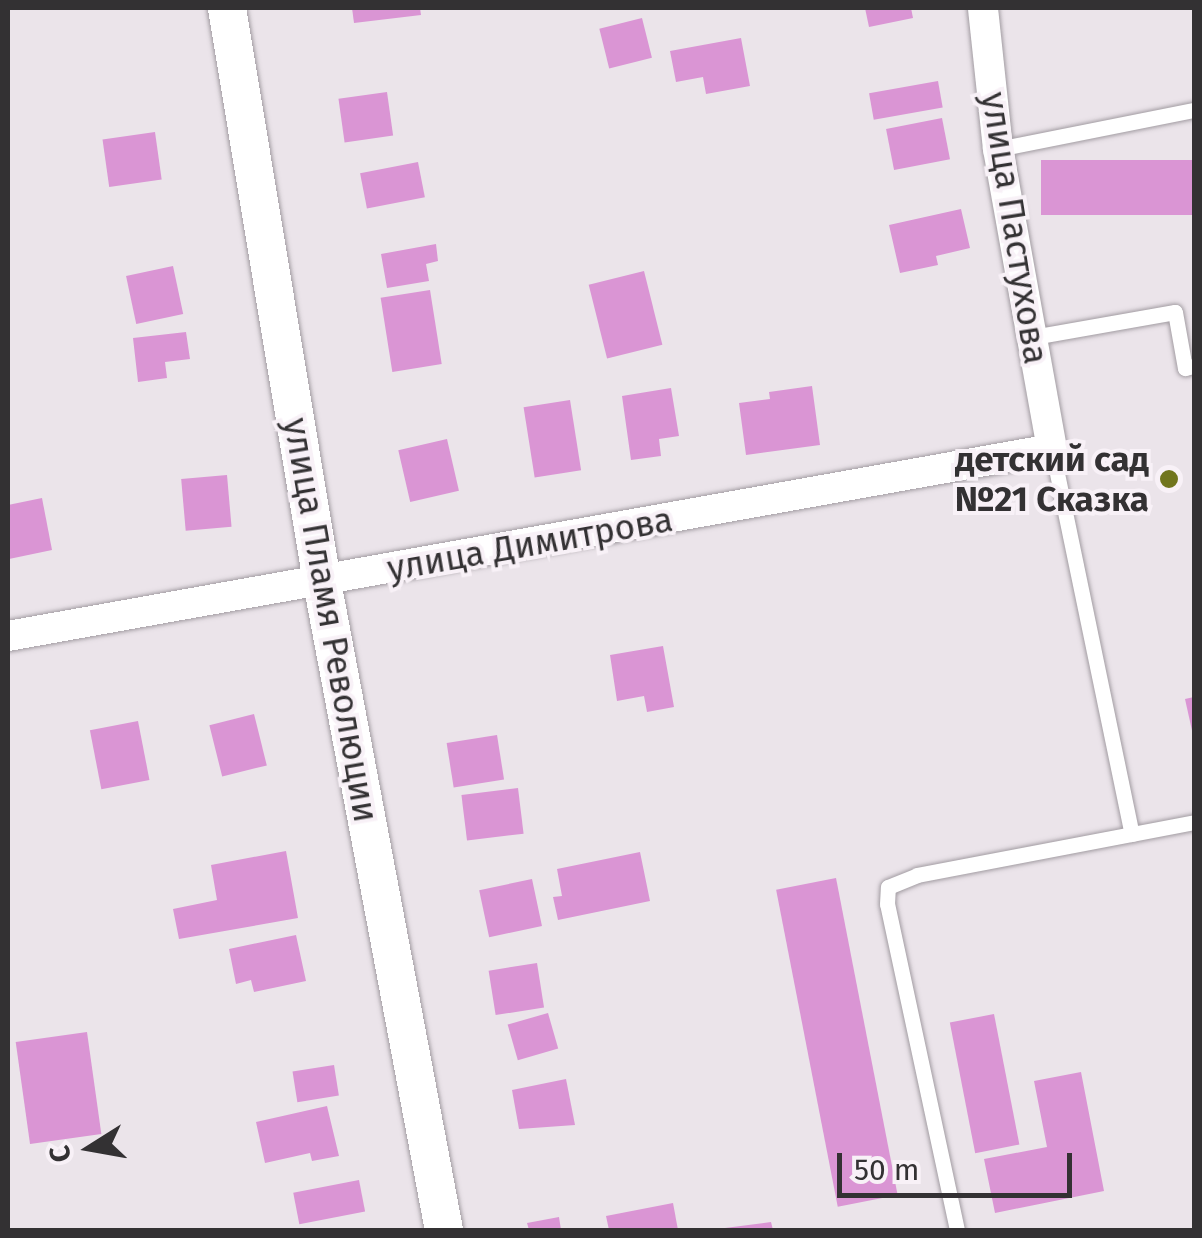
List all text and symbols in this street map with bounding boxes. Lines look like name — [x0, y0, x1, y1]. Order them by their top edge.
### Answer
street label: улица Пастухова — [973, 89, 1057, 367]
street label: улица Пламя Революции — [275, 415, 387, 825]
place label: детский сад №21 Сказка — [955, 438, 1149, 520]
marker: детский сад №21 Сказка — [1158, 468, 1180, 490]
street label: улица Димитрова — [384, 498, 676, 590]
north arrow — [40, 1098, 140, 1198]
scale bar — [842, 1133, 1077, 1195]
text: С — [42, 1143, 78, 1165]
text: 50 m — [854, 1152, 919, 1188]

